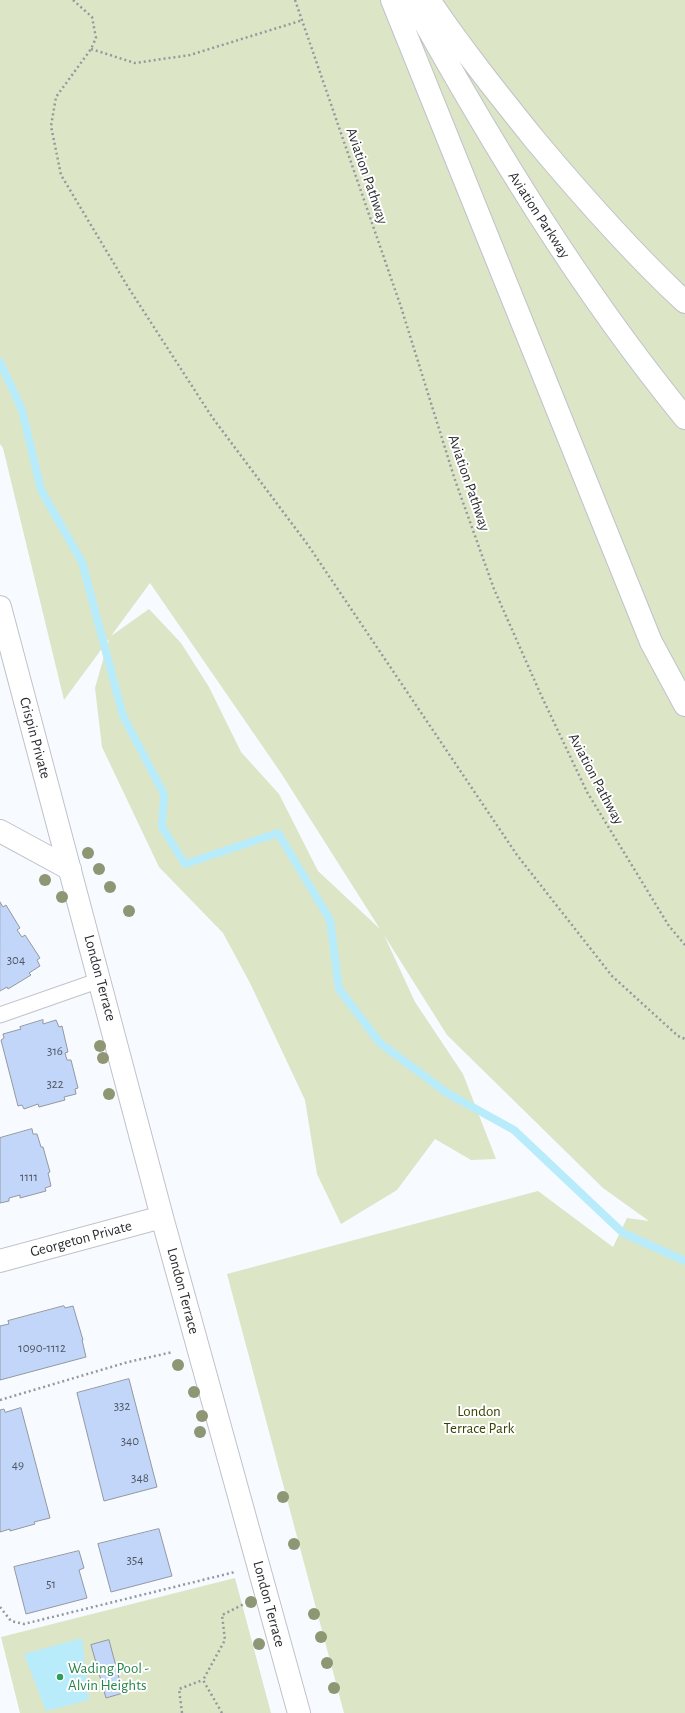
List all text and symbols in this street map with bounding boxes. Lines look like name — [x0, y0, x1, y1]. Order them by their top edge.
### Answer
street label: Aviation Pathway — [342, 125, 392, 227]
street label: Aviation Parkway — [504, 168, 574, 262]
street label: Aviation Pathway — [444, 432, 494, 534]
street label: Crispin Private — [15, 695, 55, 781]
street label: Aviation Pathway — [564, 730, 628, 828]
street label: London Terrace — [80, 933, 120, 1023]
house number: 304 — [7, 952, 25, 968]
house number: 316 — [47, 1043, 63, 1059]
house number: 322 — [46, 1076, 64, 1092]
house number: 1111 — [20, 1169, 38, 1185]
street label: Georgeton Private — [28, 1217, 134, 1261]
street label: London Terrace — [163, 1246, 203, 1336]
house number: 1090-1112 — [18, 1340, 66, 1356]
house number: 332 — [114, 1398, 130, 1414]
park label: London Terrace Park — [444, 1402, 514, 1437]
house number: 340 — [121, 1433, 139, 1449]
house number: 49 — [12, 1457, 24, 1473]
house number: 348 — [131, 1470, 149, 1486]
house number: 354 — [126, 1552, 144, 1568]
street label: London Terrace — [249, 1559, 289, 1649]
house number: 51 — [46, 1576, 56, 1592]
place label: Wading Pool - Alvin Heights — [68, 1659, 149, 1694]
marker: Wading Pool - Alvin Heights — [55, 1672, 65, 1682]

